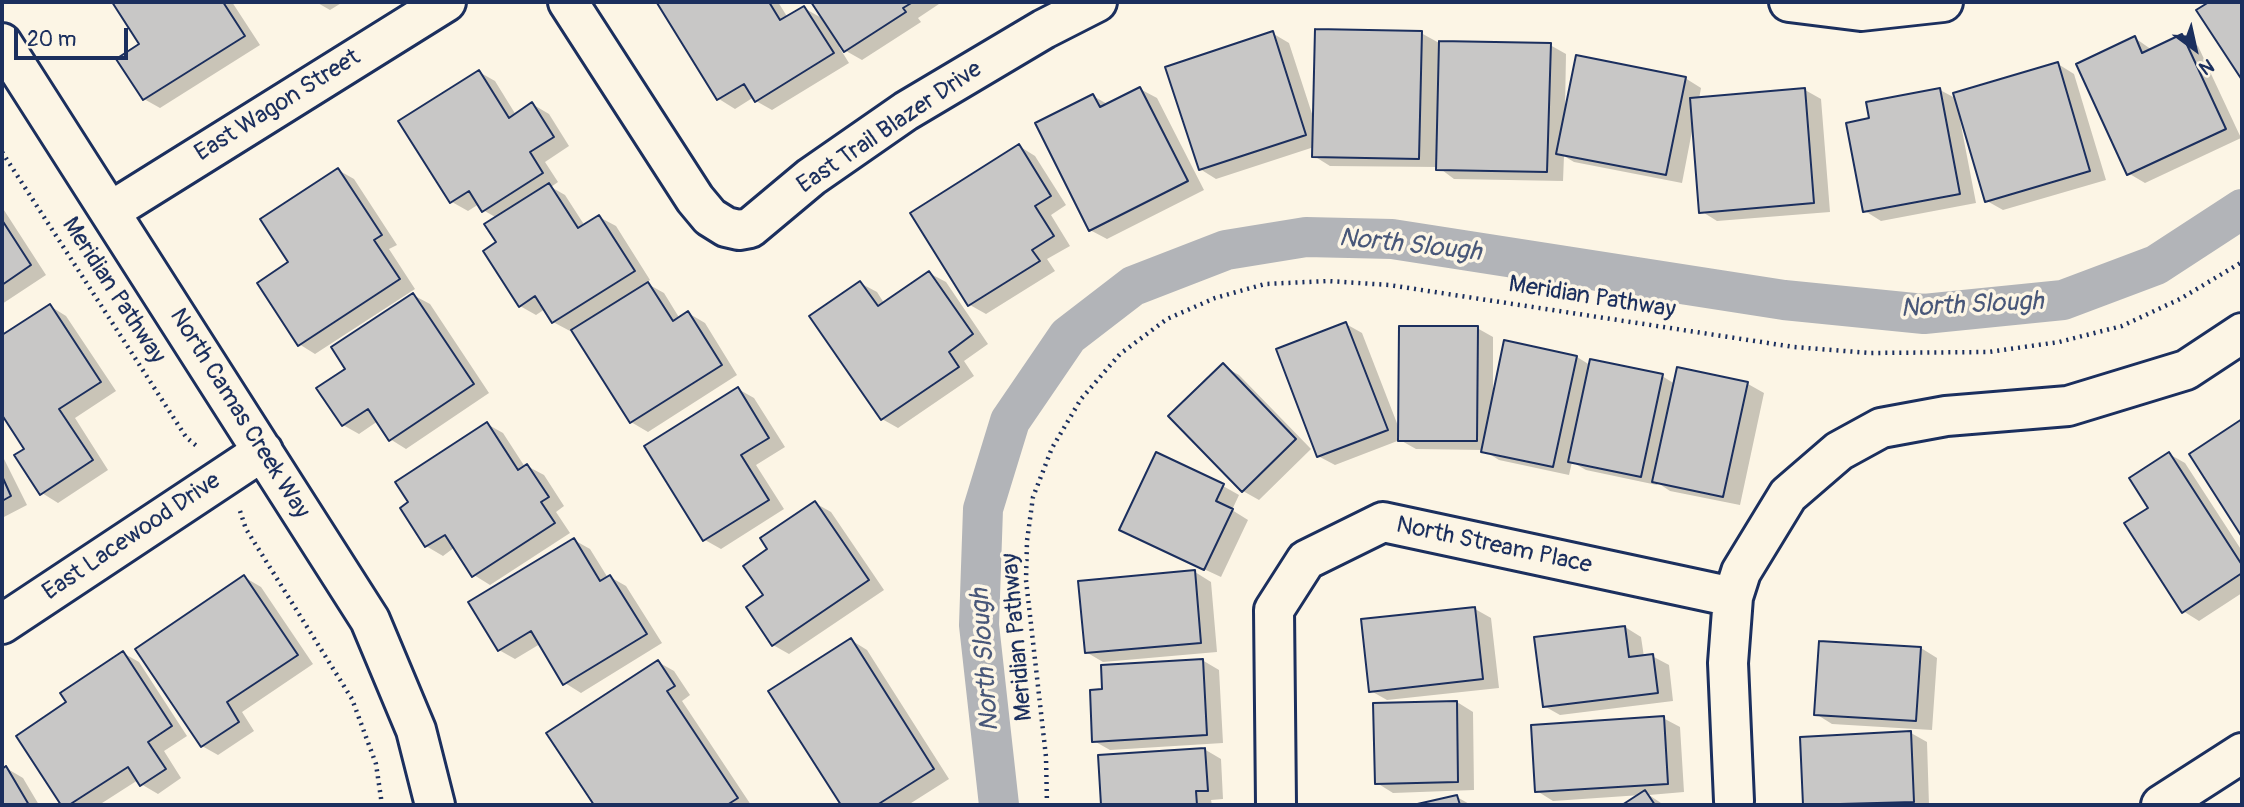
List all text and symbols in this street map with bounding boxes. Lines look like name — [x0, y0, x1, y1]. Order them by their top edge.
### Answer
scale bar — [18, 14, 131, 58]
north arrow — [2160, 14, 2230, 84]
text: 20 m — [27, 26, 76, 53]
street label: East Wagon Street — [190, 44, 366, 168]
text: N — [2195, 53, 2218, 80]
street label: East Trail Blazer Drive — [792, 56, 988, 200]
street label: Meridian Pathway — [55, 213, 171, 369]
water label: North Slough — [1337, 223, 1483, 269]
street label: Meridian Pathway — [1507, 271, 1677, 325]
water label: North Slough — [1900, 287, 2044, 325]
street label: North Camas Creek Way — [163, 304, 315, 524]
street label: East Lacewood Drive — [38, 467, 226, 607]
street label: North Stream Place — [1394, 511, 1594, 581]
street label: Meridian Pathway — [996, 552, 1040, 722]
water label: North Slough — [965, 588, 1007, 732]

